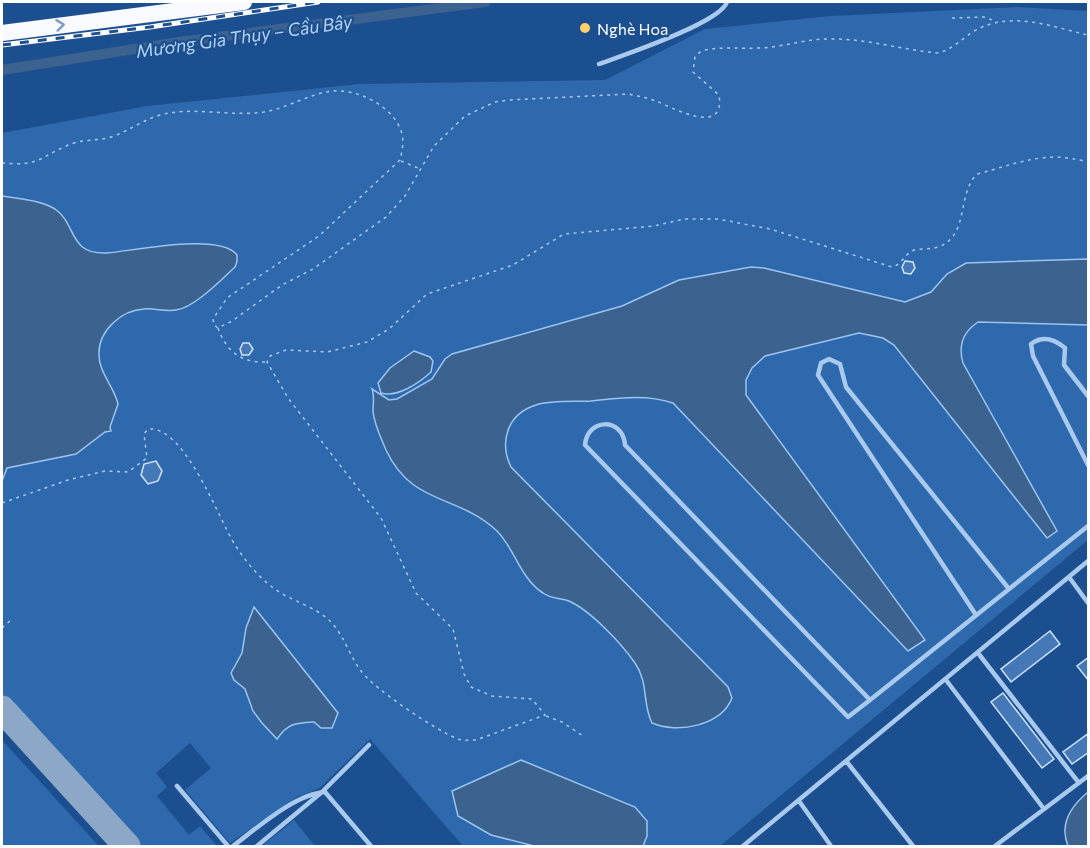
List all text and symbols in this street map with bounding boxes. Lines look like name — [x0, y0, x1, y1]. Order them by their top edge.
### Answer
water label: Mương Gia Thụy – Cầu Bây — [135, 10, 354, 62]
place label: Nghè Hoa — [597, 19, 668, 38]
one-way arrow — [55, 20, 64, 32]
marker: Nghè Hoa — [578, 21, 592, 35]

